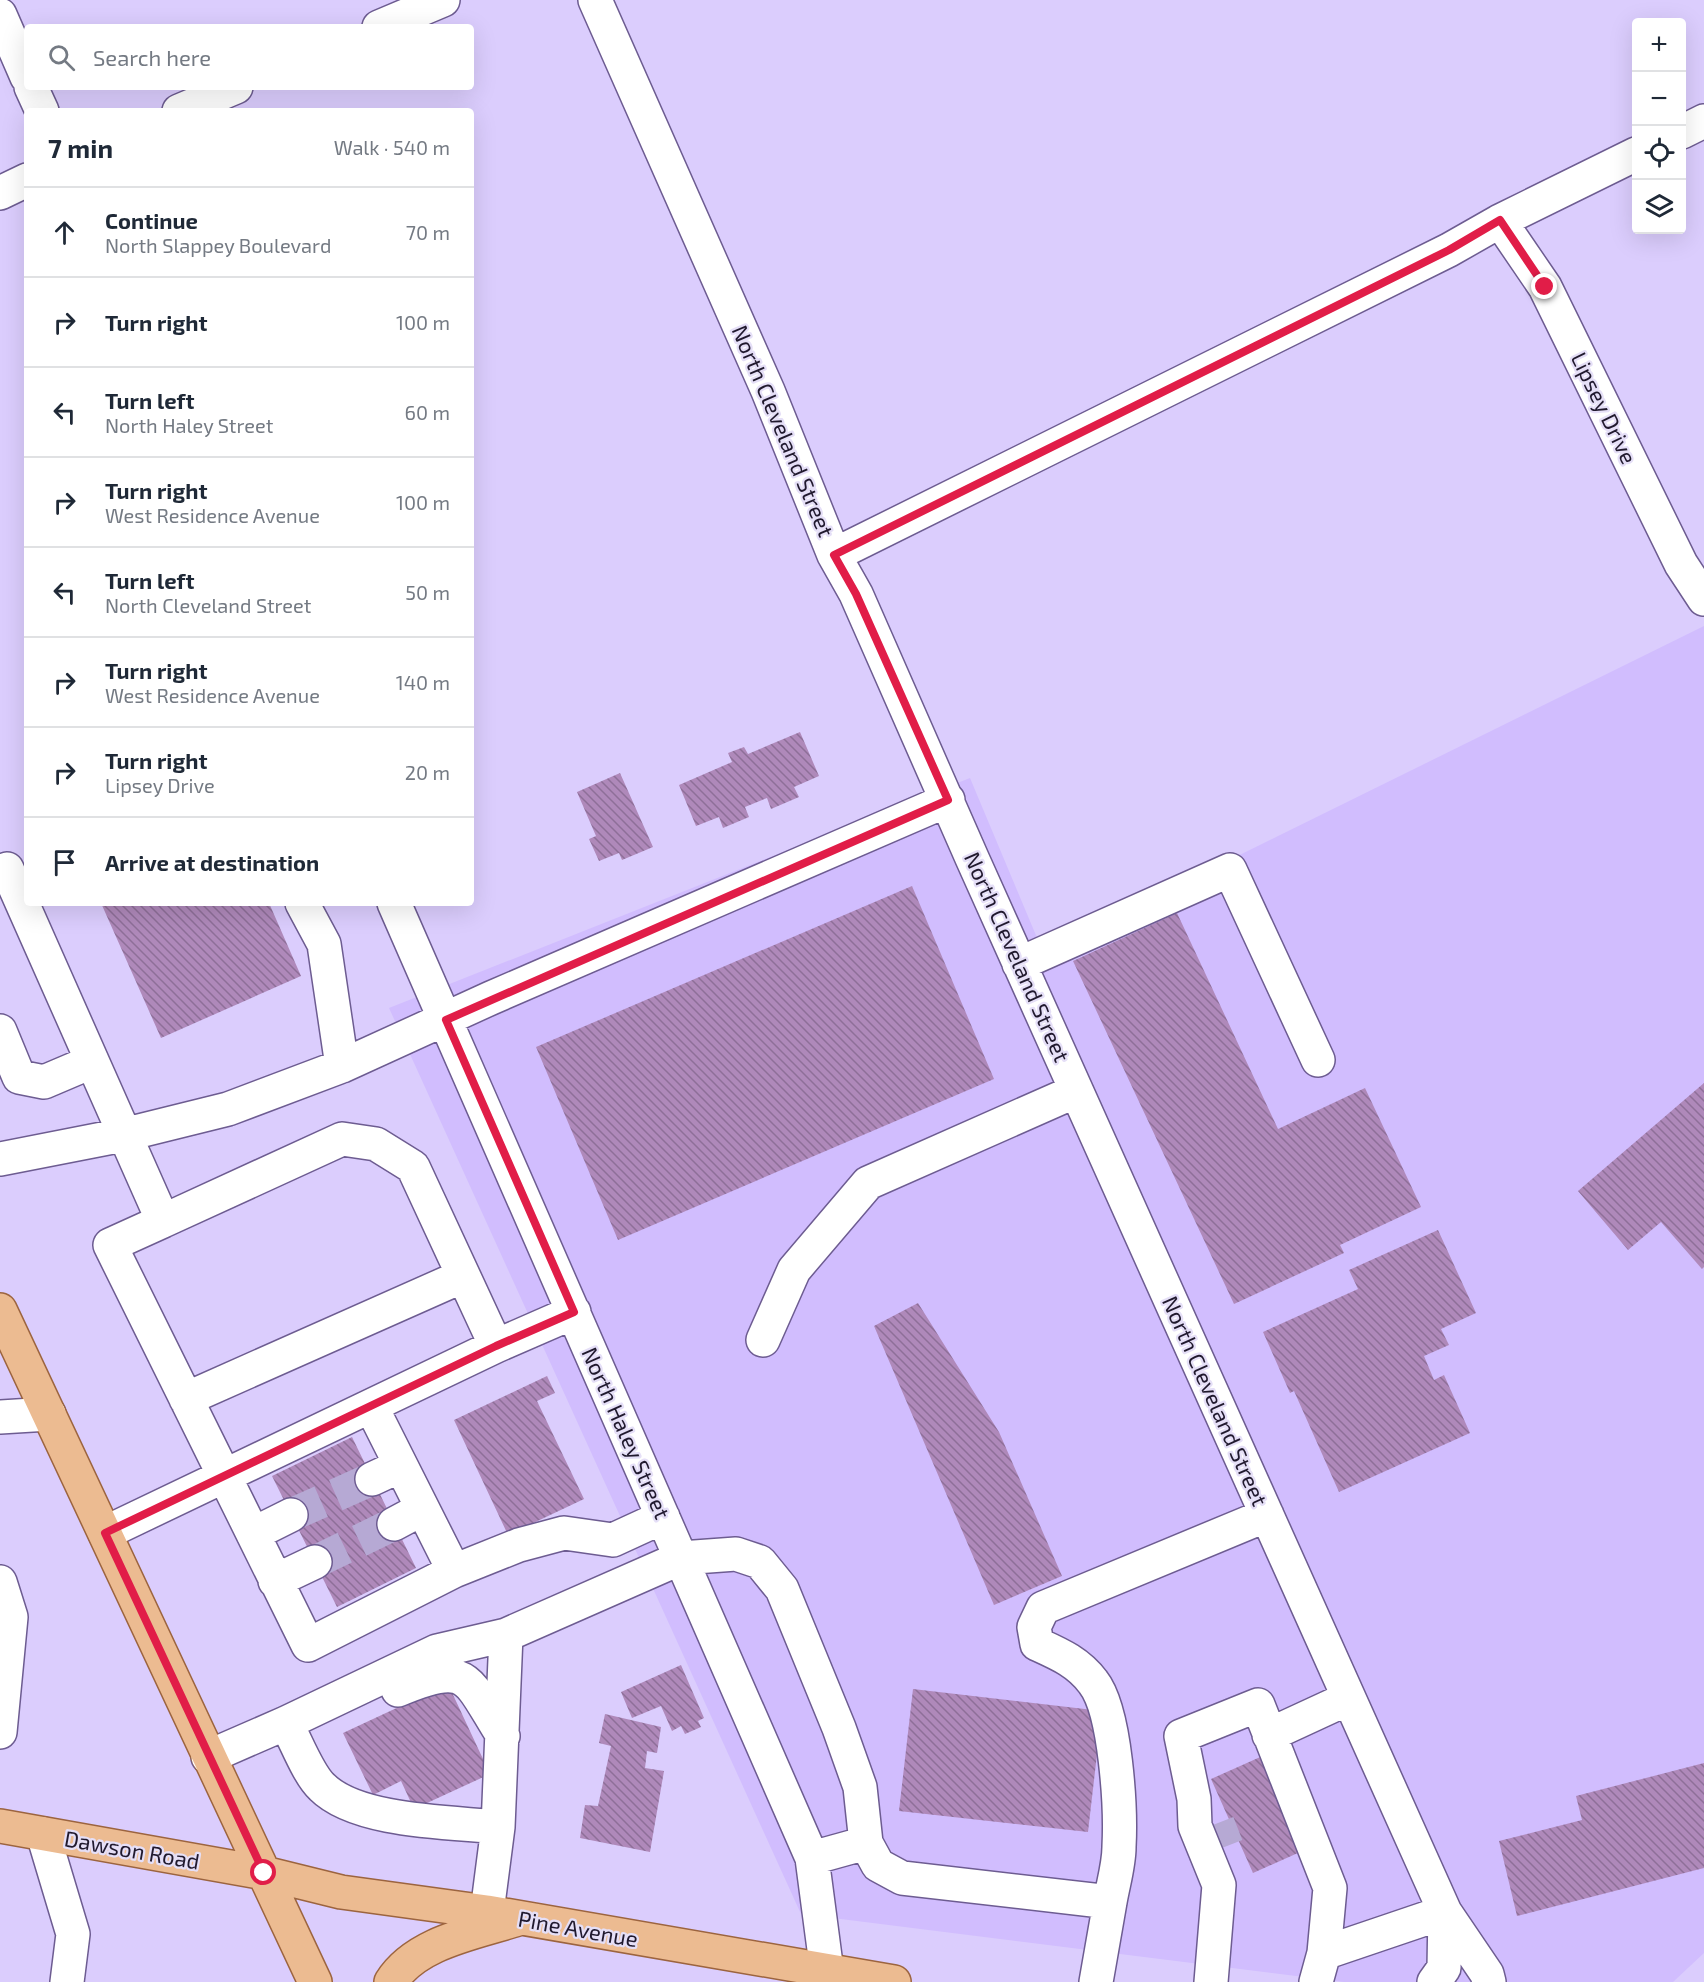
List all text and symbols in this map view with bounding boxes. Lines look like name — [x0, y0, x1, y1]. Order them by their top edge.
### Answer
map controls — [1632, 18, 1686, 234]
button: + — [1632, 18, 1686, 72]
search box — [24, 24, 474, 90]
icon: search — [45, 41, 78, 74]
text: Search here — [93, 44, 211, 70]
button: − — [1632, 72, 1686, 126]
button: locate — [1632, 126, 1686, 180]
text: 7 min — [48, 132, 113, 163]
text: Walk · 540 m — [334, 135, 450, 159]
button: layers — [1632, 180, 1686, 234]
text: Continue — [105, 207, 198, 233]
icon: ahead — [48, 216, 81, 249]
text: 70 m — [406, 220, 450, 244]
text: North Slappey Boulevard — [105, 233, 331, 257]
route end — [1531, 273, 1557, 299]
icon: right — [48, 306, 81, 339]
text: Turn right — [105, 309, 207, 335]
text: 100 m — [396, 310, 450, 334]
street label: North Cleveland Street — [728, 321, 840, 540]
street label: Lipsey Drive — [1567, 348, 1643, 468]
text: Turn left — [105, 387, 194, 413]
icon: left — [48, 396, 81, 429]
text: 60 m — [405, 400, 450, 424]
text: North Haley Street — [105, 413, 273, 437]
text: Turn right — [105, 477, 207, 503]
icon: right — [48, 486, 81, 519]
text: 100 m — [396, 490, 450, 514]
text: West Residence Avenue — [105, 503, 320, 527]
text: Turn left — [105, 567, 194, 593]
icon: left — [48, 576, 81, 609]
text: 50 m — [405, 580, 450, 604]
text: North Cleveland Street — [105, 593, 311, 617]
text: Turn right — [105, 657, 207, 683]
icon: right — [48, 666, 81, 699]
text: 140 m — [396, 670, 450, 694]
text: West Residence Avenue — [105, 683, 320, 707]
text: Turn right — [105, 747, 207, 773]
icon: right — [48, 756, 81, 789]
text: 20 m — [405, 760, 450, 784]
text: Lipsey Drive — [105, 773, 215, 797]
icon: arrive — [48, 846, 81, 879]
street label: North Cleveland Street — [960, 848, 1076, 1066]
text: Arrive at destination — [105, 849, 319, 875]
street label: North Cleveland Street — [1158, 1292, 1274, 1510]
street label: North Haley Street — [577, 1343, 676, 1522]
street label: Dawson Road — [63, 1824, 202, 1874]
route start — [250, 1859, 276, 1885]
street label: Pine Avenue — [516, 1905, 640, 1951]

